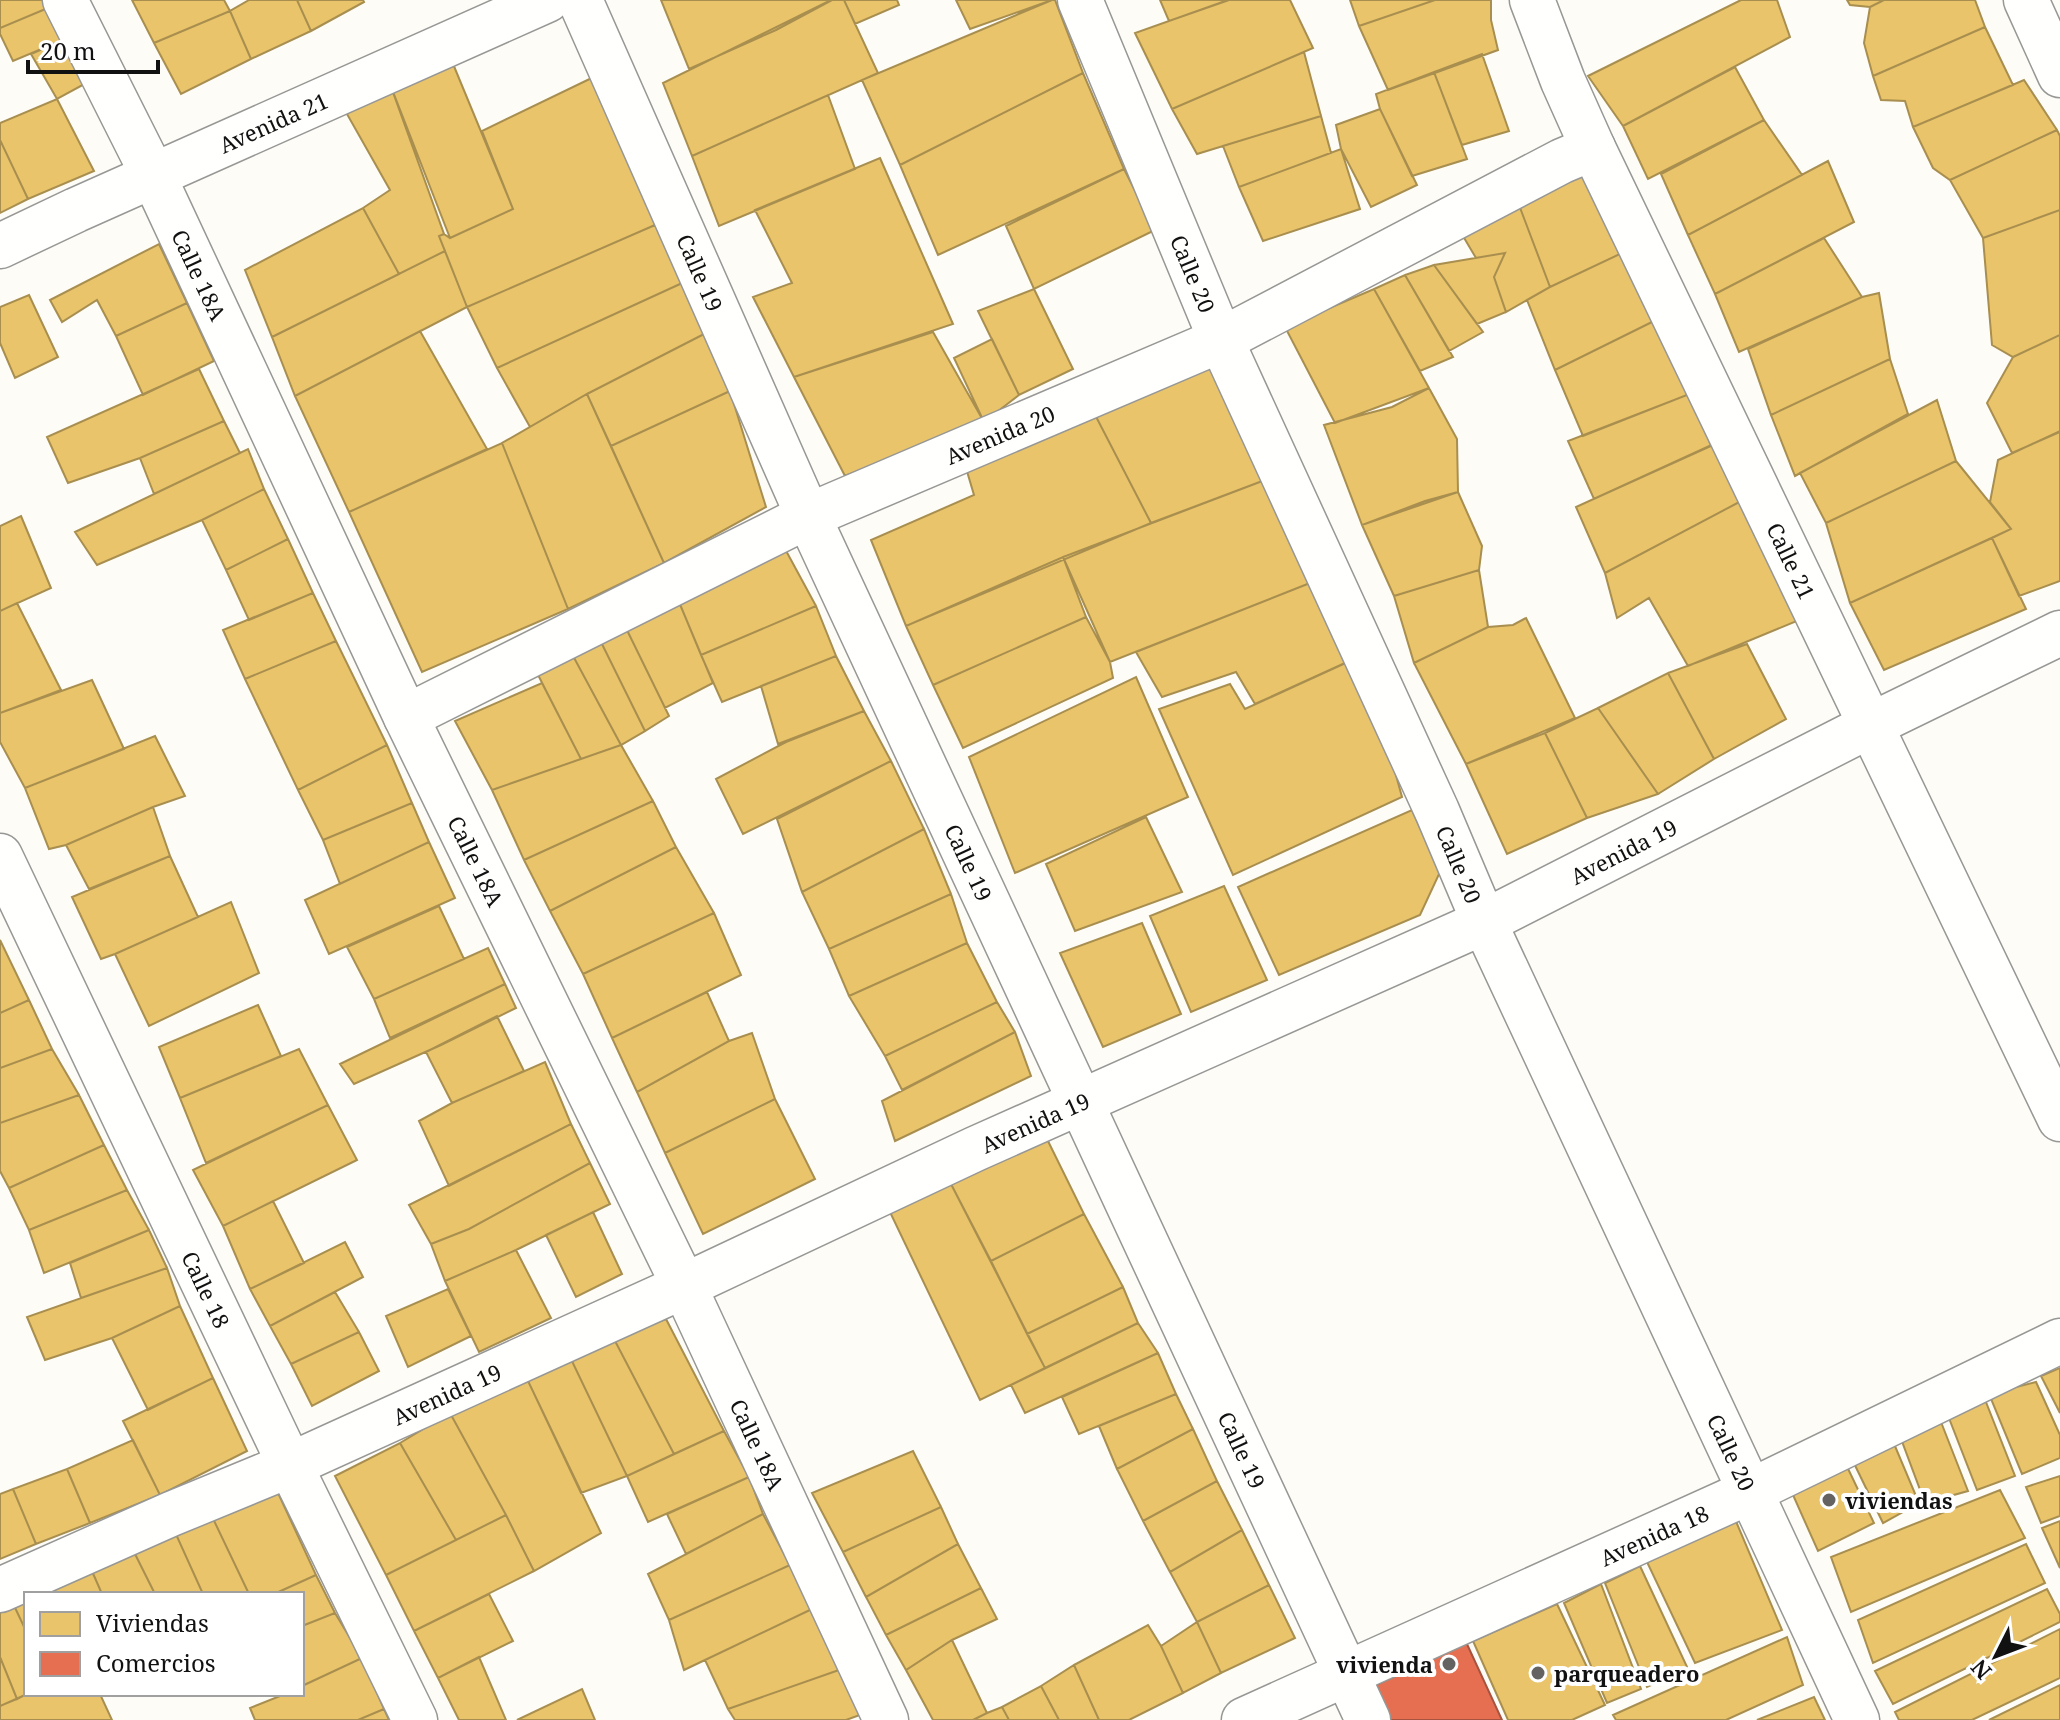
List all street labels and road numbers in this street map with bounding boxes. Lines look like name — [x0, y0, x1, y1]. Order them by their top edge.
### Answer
street label: Avenida 21 — [214, 85, 332, 159]
street label: Calle 18A — [165, 224, 234, 326]
street label: Calle 19 — [670, 229, 731, 316]
street label: Calle 20 — [1164, 230, 1223, 317]
street label: Avenida 20 — [941, 398, 1059, 471]
street label: Calle 21 — [1760, 517, 1823, 604]
street label: Calle 18A — [441, 810, 511, 911]
street label: Avenida 19 — [1565, 811, 1682, 891]
street label: Calle 19 — [938, 819, 1000, 906]
street label: Calle 20 — [1430, 821, 1489, 908]
street label: Avenida 19 — [976, 1085, 1094, 1160]
street label: Calle 18 — [175, 1246, 237, 1333]
street label: Avenida 19 — [388, 1356, 506, 1431]
street label: Calle 18A — [724, 1394, 792, 1495]
street label: Calle 19 — [1211, 1406, 1273, 1493]
street label: Calle 20 — [1701, 1409, 1763, 1496]
street label: Avenida 18 — [1595, 1497, 1713, 1572]

